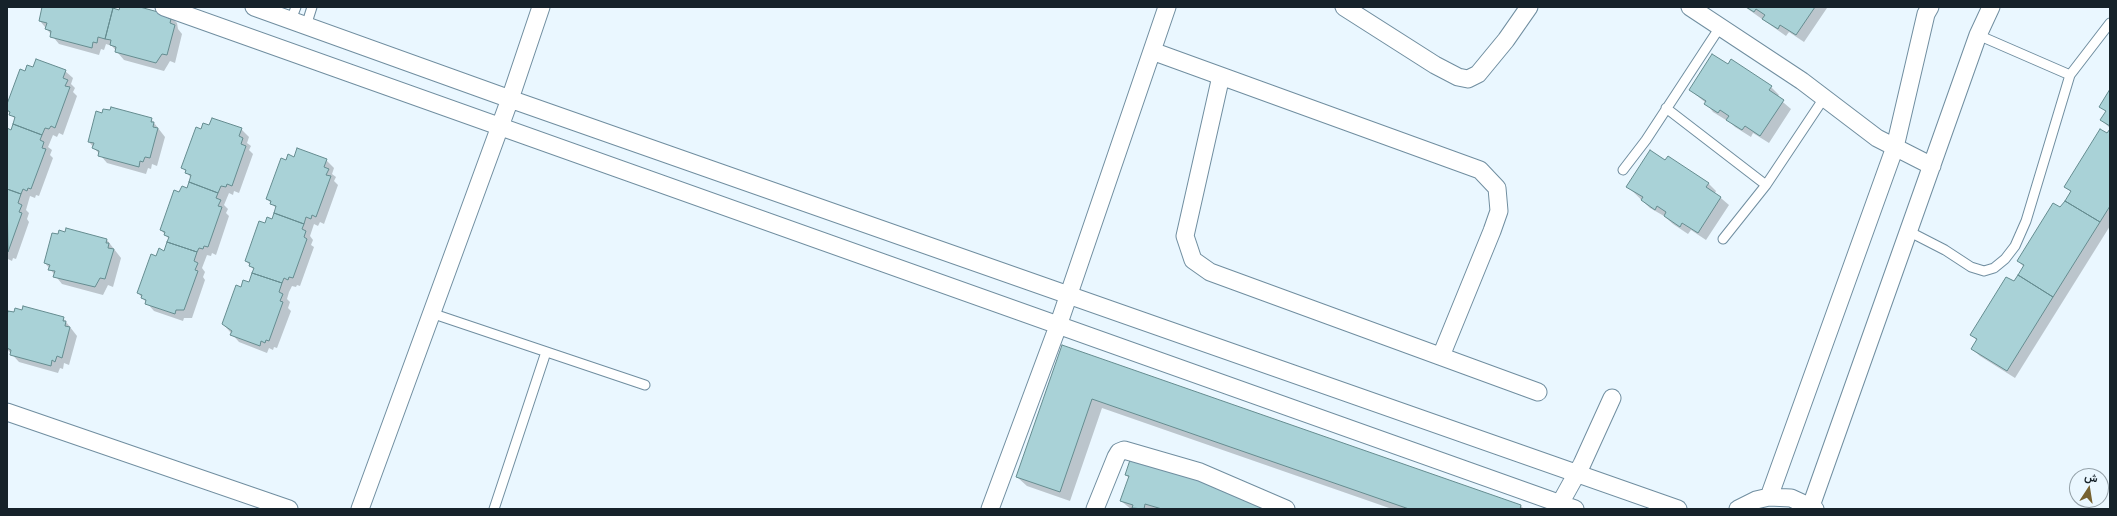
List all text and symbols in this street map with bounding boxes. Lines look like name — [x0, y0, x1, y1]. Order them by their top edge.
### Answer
north arrow — [2069, 468, 2109, 508]
text: ش — [2083, 468, 2099, 486]

